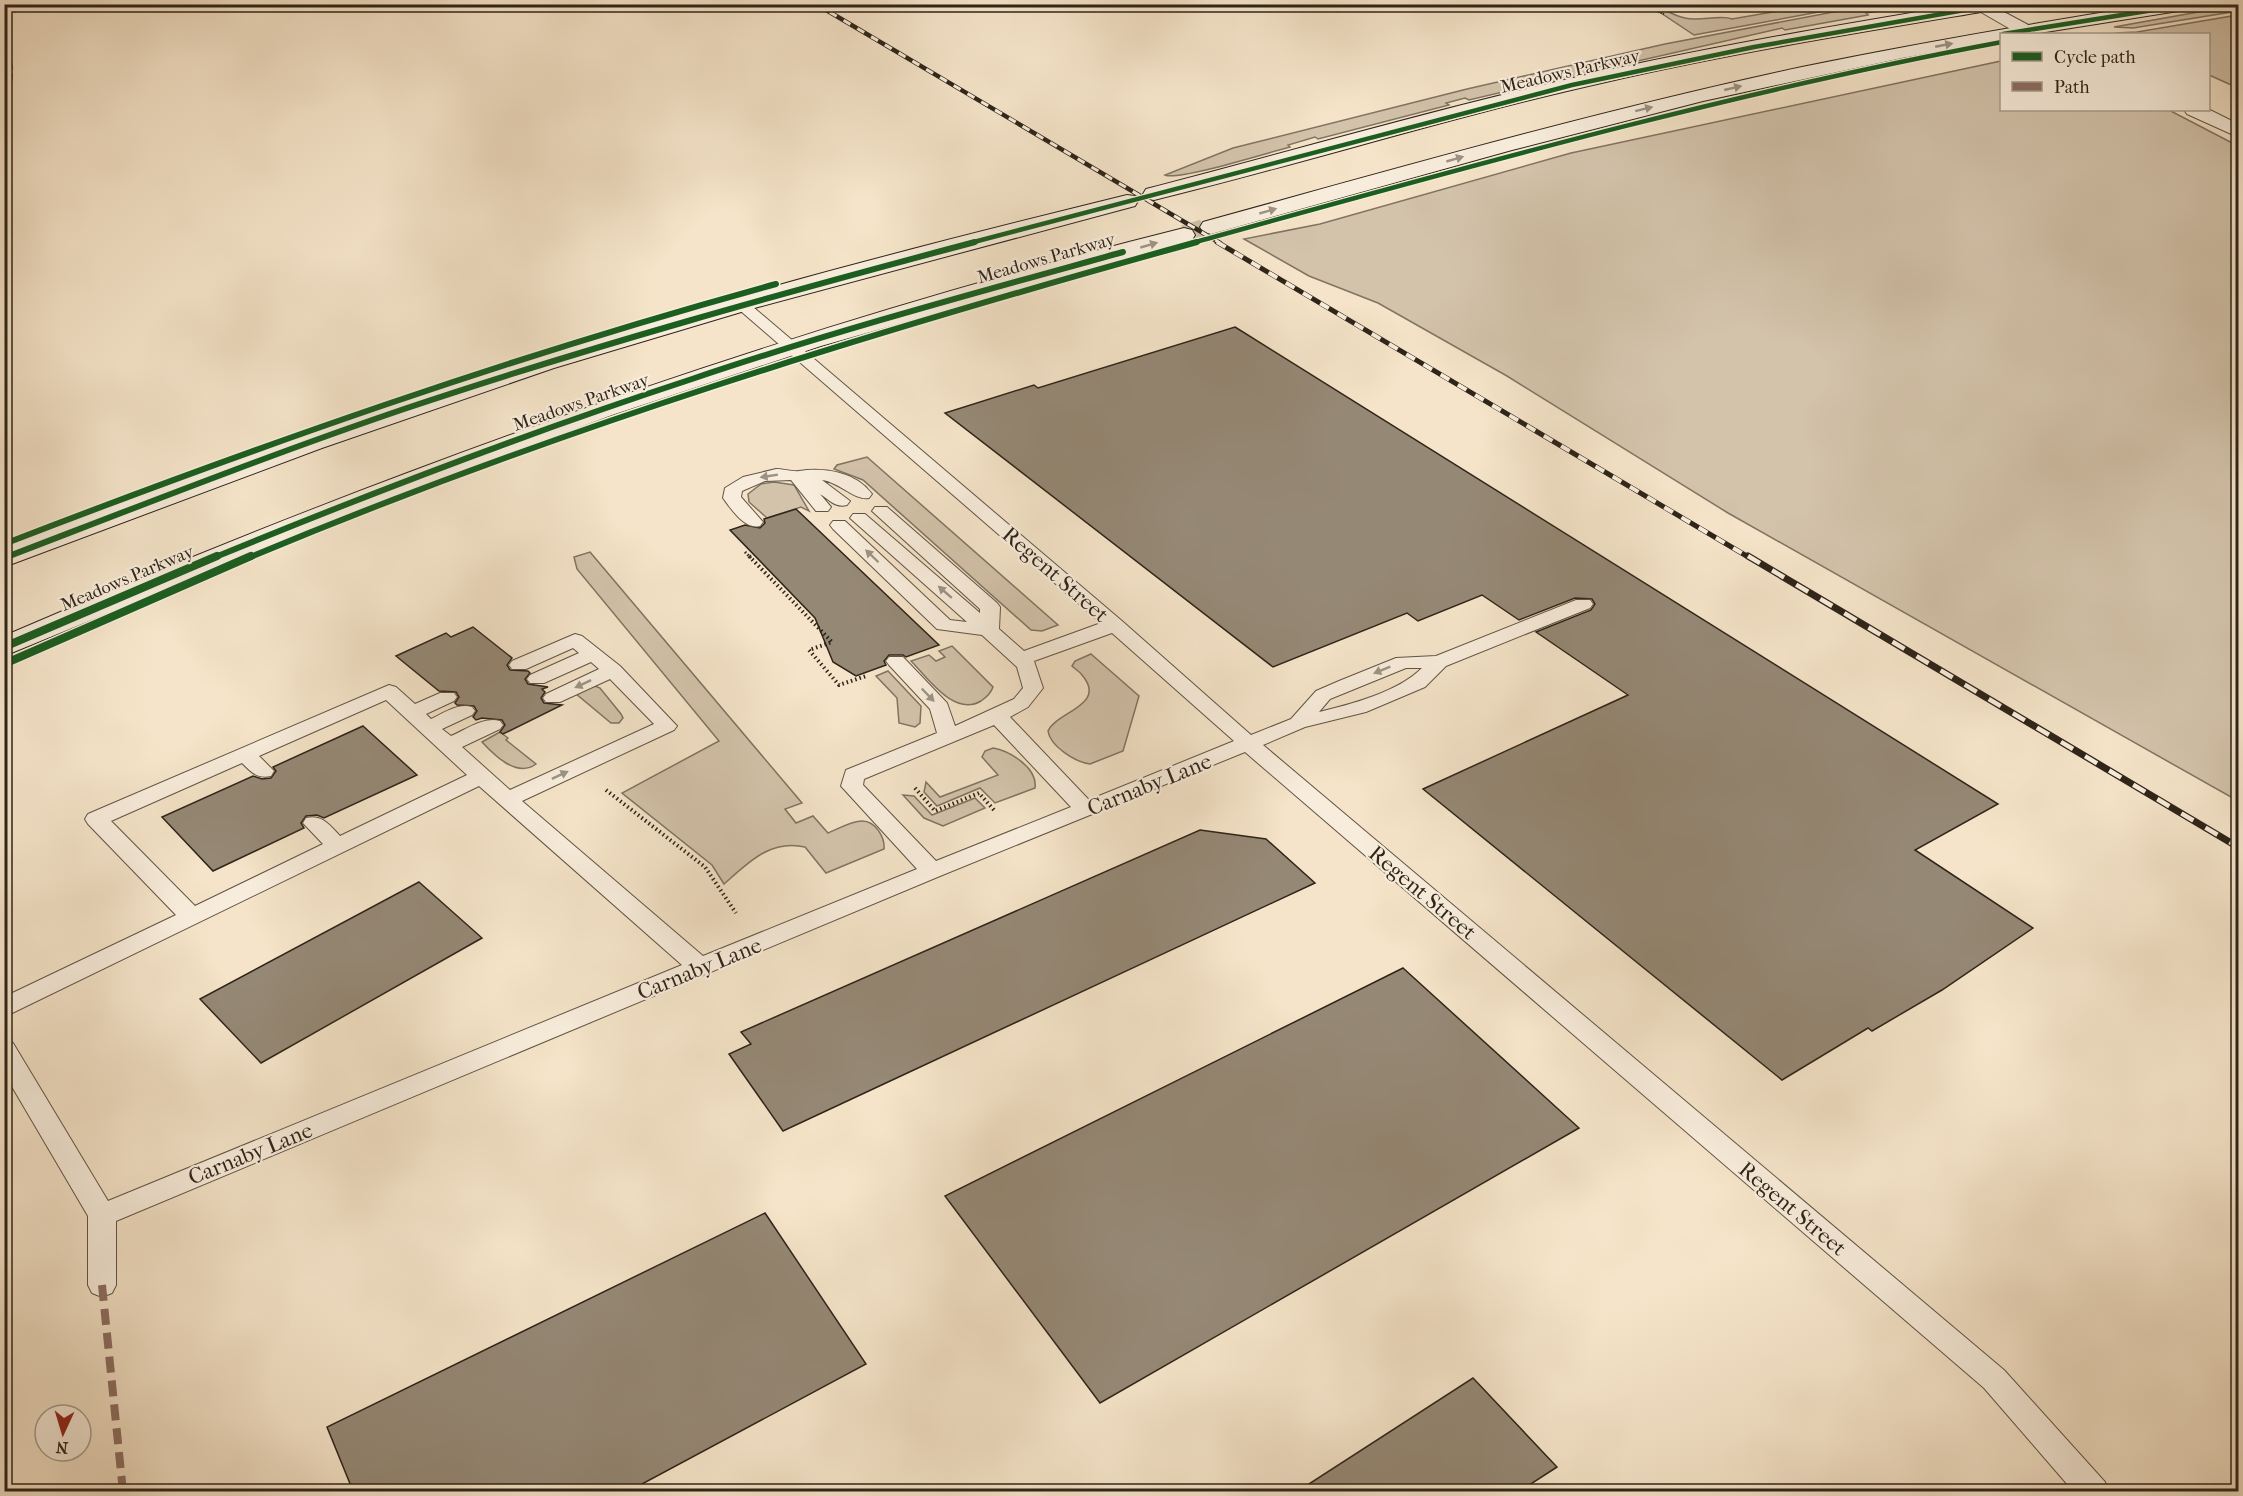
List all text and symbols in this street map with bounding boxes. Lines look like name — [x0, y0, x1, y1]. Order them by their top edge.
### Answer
legend — [2000, 33, 2210, 111]
one-way arrow — [1935, 40, 1954, 49]
street label: Meadows Parkway — [1498, 45, 1643, 98]
text: Cycle path — [2054, 47, 2135, 68]
text: Path — [2054, 77, 2090, 98]
one-way arrow — [1723, 83, 1742, 93]
one-way arrow — [1635, 104, 1653, 114]
one-way arrow — [1446, 153, 1465, 163]
one-way arrow — [1259, 206, 1277, 216]
street label: Meadows Parkway — [975, 228, 1119, 288]
one-way arrow — [1140, 240, 1158, 249]
street label: Meadows Parkway — [510, 369, 653, 436]
one-way arrow — [760, 472, 779, 481]
street label: Regent Street — [997, 522, 1114, 628]
street label: Meadows Parkway — [57, 540, 198, 616]
one-way arrow — [864, 549, 879, 563]
one-way arrow — [938, 586, 953, 599]
one-way arrow — [1373, 665, 1391, 675]
one-way arrow — [574, 679, 591, 688]
one-way arrow — [921, 687, 935, 702]
street label: Carnaby Lane — [1083, 748, 1215, 822]
one-way arrow — [551, 770, 569, 780]
street label: Regent Street — [1363, 840, 1482, 945]
street label: Carnaby Lane — [633, 932, 765, 1006]
street label: Carnaby Lane — [184, 1117, 316, 1191]
street label: Regent Street — [1733, 1156, 1852, 1261]
north arrow — [33, 1403, 93, 1463]
text: N — [54, 1438, 69, 1457]

